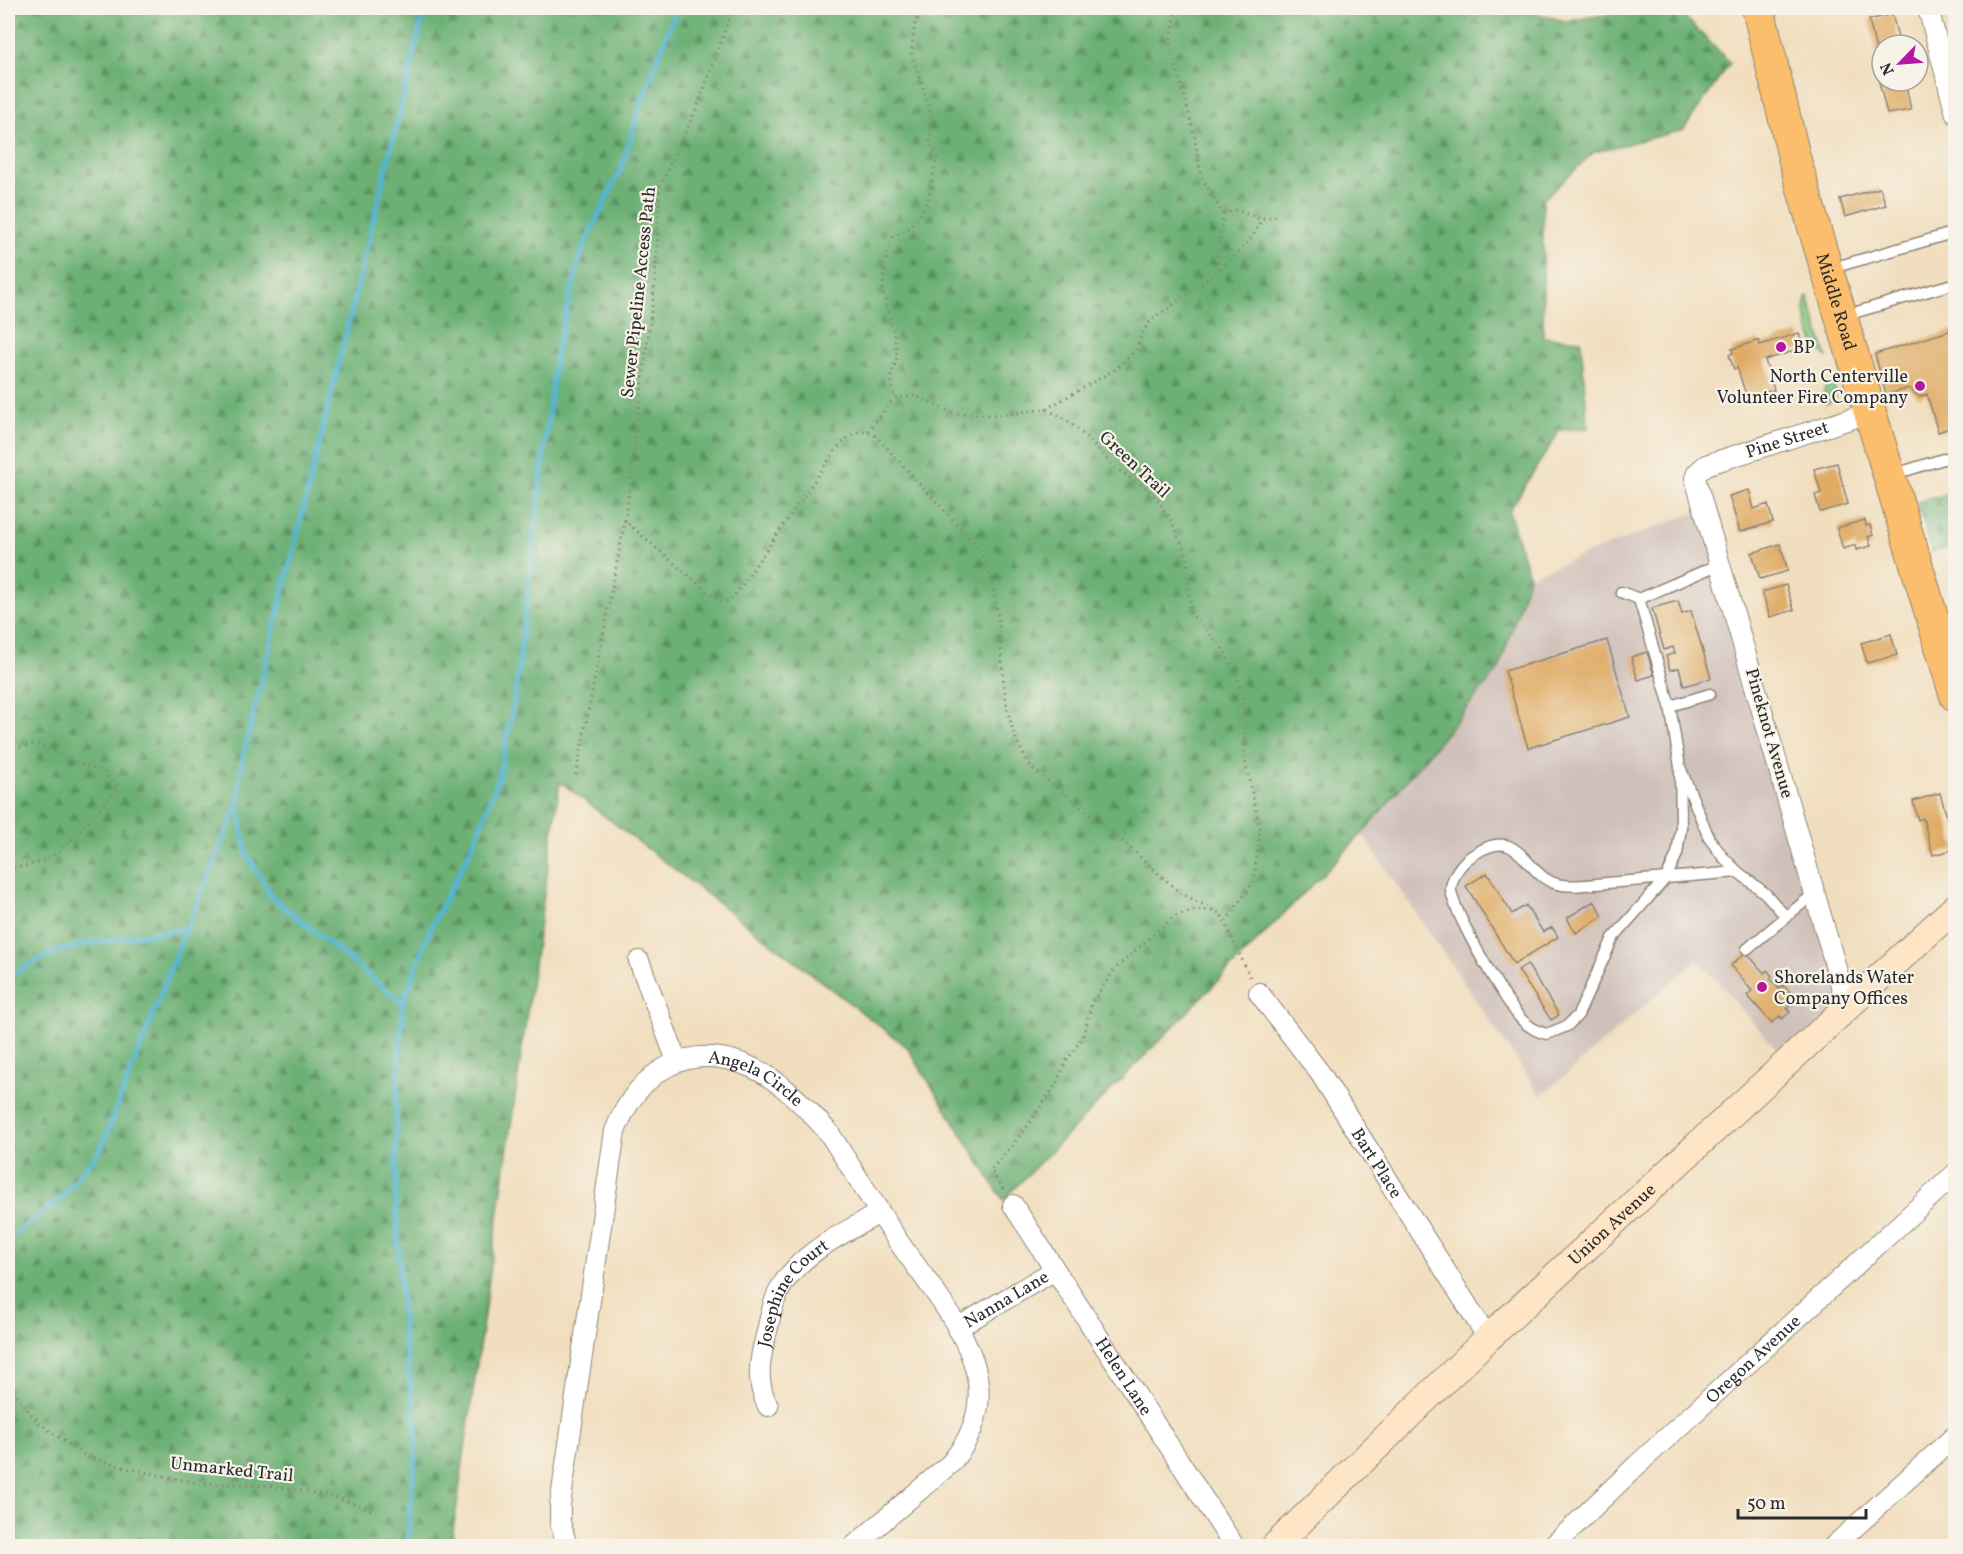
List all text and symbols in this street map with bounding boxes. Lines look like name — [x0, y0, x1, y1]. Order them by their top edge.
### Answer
north arrow — [1870, 33, 1930, 93]
text: N — [1876, 58, 1901, 78]
street label: Sewer Pipeline Access Path — [616, 185, 663, 399]
street label: Middle Road — [1808, 250, 1862, 354]
place label: BP — [1793, 336, 1815, 361]
marker: BP — [1774, 340, 1788, 354]
place label: North Centerville Volunteer Fire Company — [1716, 365, 1908, 411]
marker: North Centerville Volunteer Fire Company — [1913, 379, 1927, 393]
street label: Pine Street — [1743, 416, 1832, 466]
street label: Green Trail — [1093, 426, 1175, 504]
street label: Pineknot Avenue — [1738, 666, 1799, 801]
place label: Shorelands Water Company Offices — [1774, 966, 1914, 1012]
marker: Shorelands Water Company Offices — [1755, 980, 1769, 994]
street label: Angela Circle — [707, 1046, 808, 1113]
street label: Bart Place — [1344, 1124, 1407, 1204]
street label: Union Avenue — [1563, 1178, 1662, 1272]
street label: Josephine Court — [752, 1234, 834, 1350]
street label: Nanna Lane — [960, 1265, 1054, 1335]
street label: Oregon Avenue — [1701, 1310, 1807, 1410]
street label: Helen Lane — [1088, 1333, 1157, 1421]
street label: Unmarked Trail — [169, 1452, 295, 1489]
scale bar — [1738, 1482, 1866, 1520]
text: 50 m — [1747, 1492, 1786, 1517]

